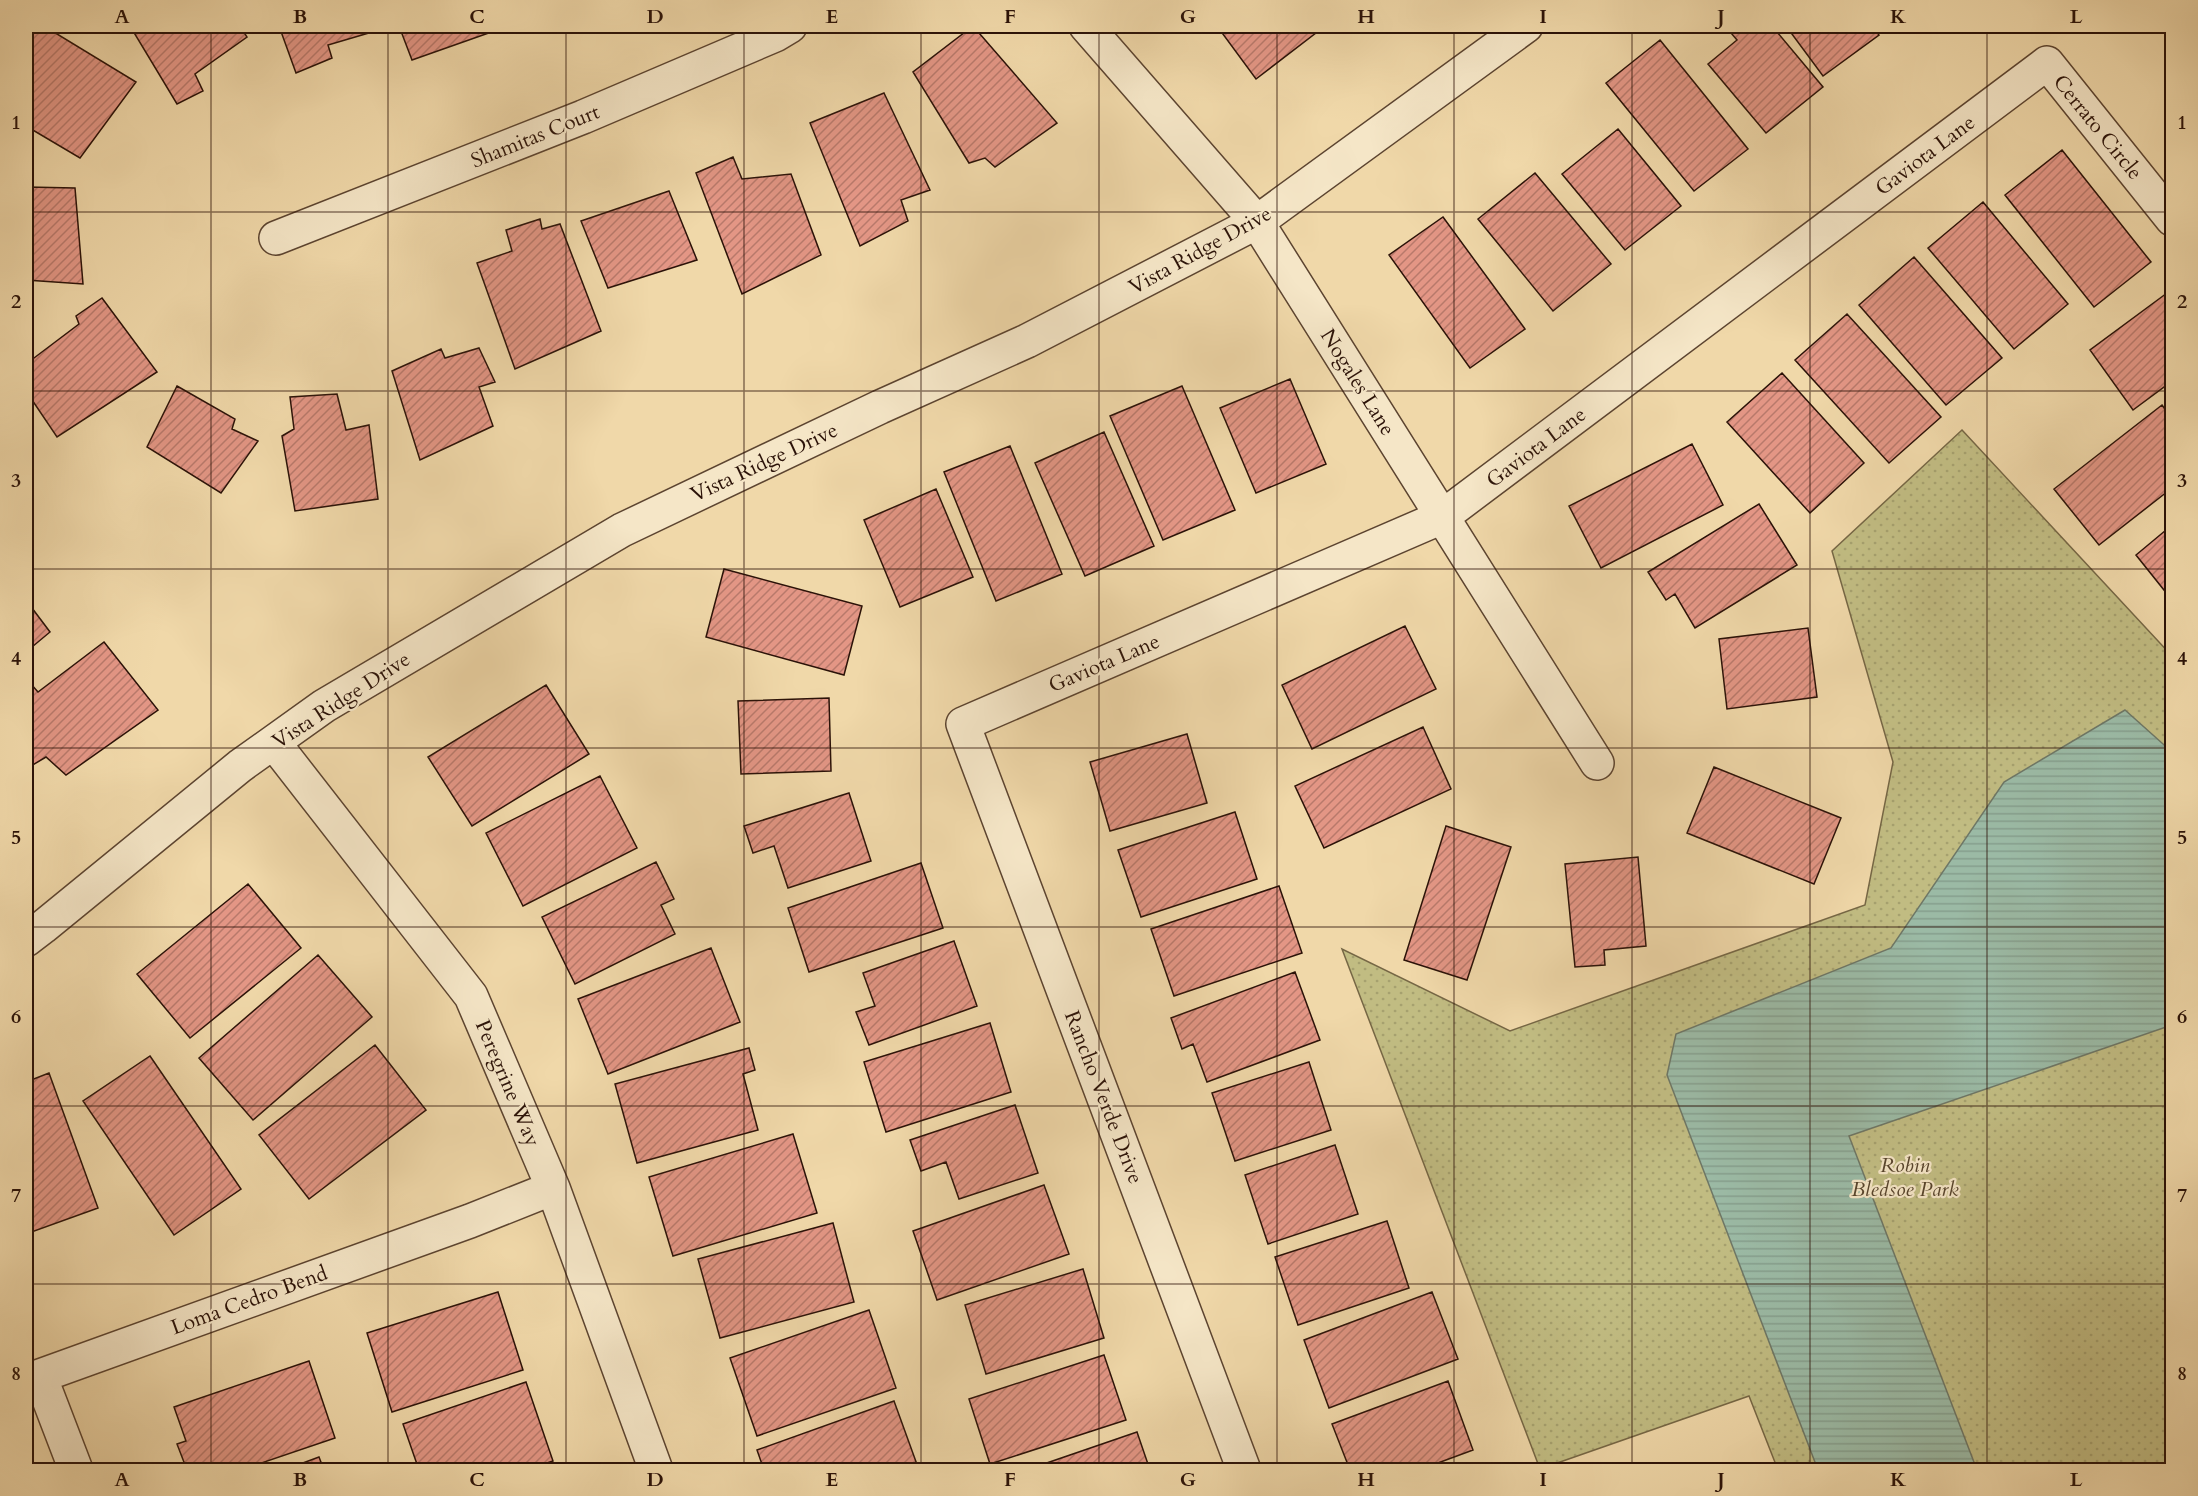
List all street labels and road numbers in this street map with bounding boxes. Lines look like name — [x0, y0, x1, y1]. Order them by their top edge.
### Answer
street label: Cerrato Circle — [2046, 69, 2149, 186]
street label: Shamitas Court — [467, 97, 604, 175]
street label: Gaviota Lane — [1869, 108, 1981, 203]
street label: Vista Ridge Drive — [1124, 199, 1277, 302]
street label: Nogales Lane — [1313, 323, 1402, 441]
street label: Gaviota Lane — [1480, 400, 1592, 495]
street label: Vista Ridge Drive — [686, 416, 842, 509]
street label: Gaviota Lane — [1044, 627, 1164, 700]
street label: Vista Ridge Drive — [267, 645, 416, 756]
street label: Rancho Verde Drive — [1057, 1006, 1150, 1188]
street label: Peregrine Way — [468, 1015, 547, 1151]
street label: Loma Cedro Bend — [167, 1259, 332, 1342]

